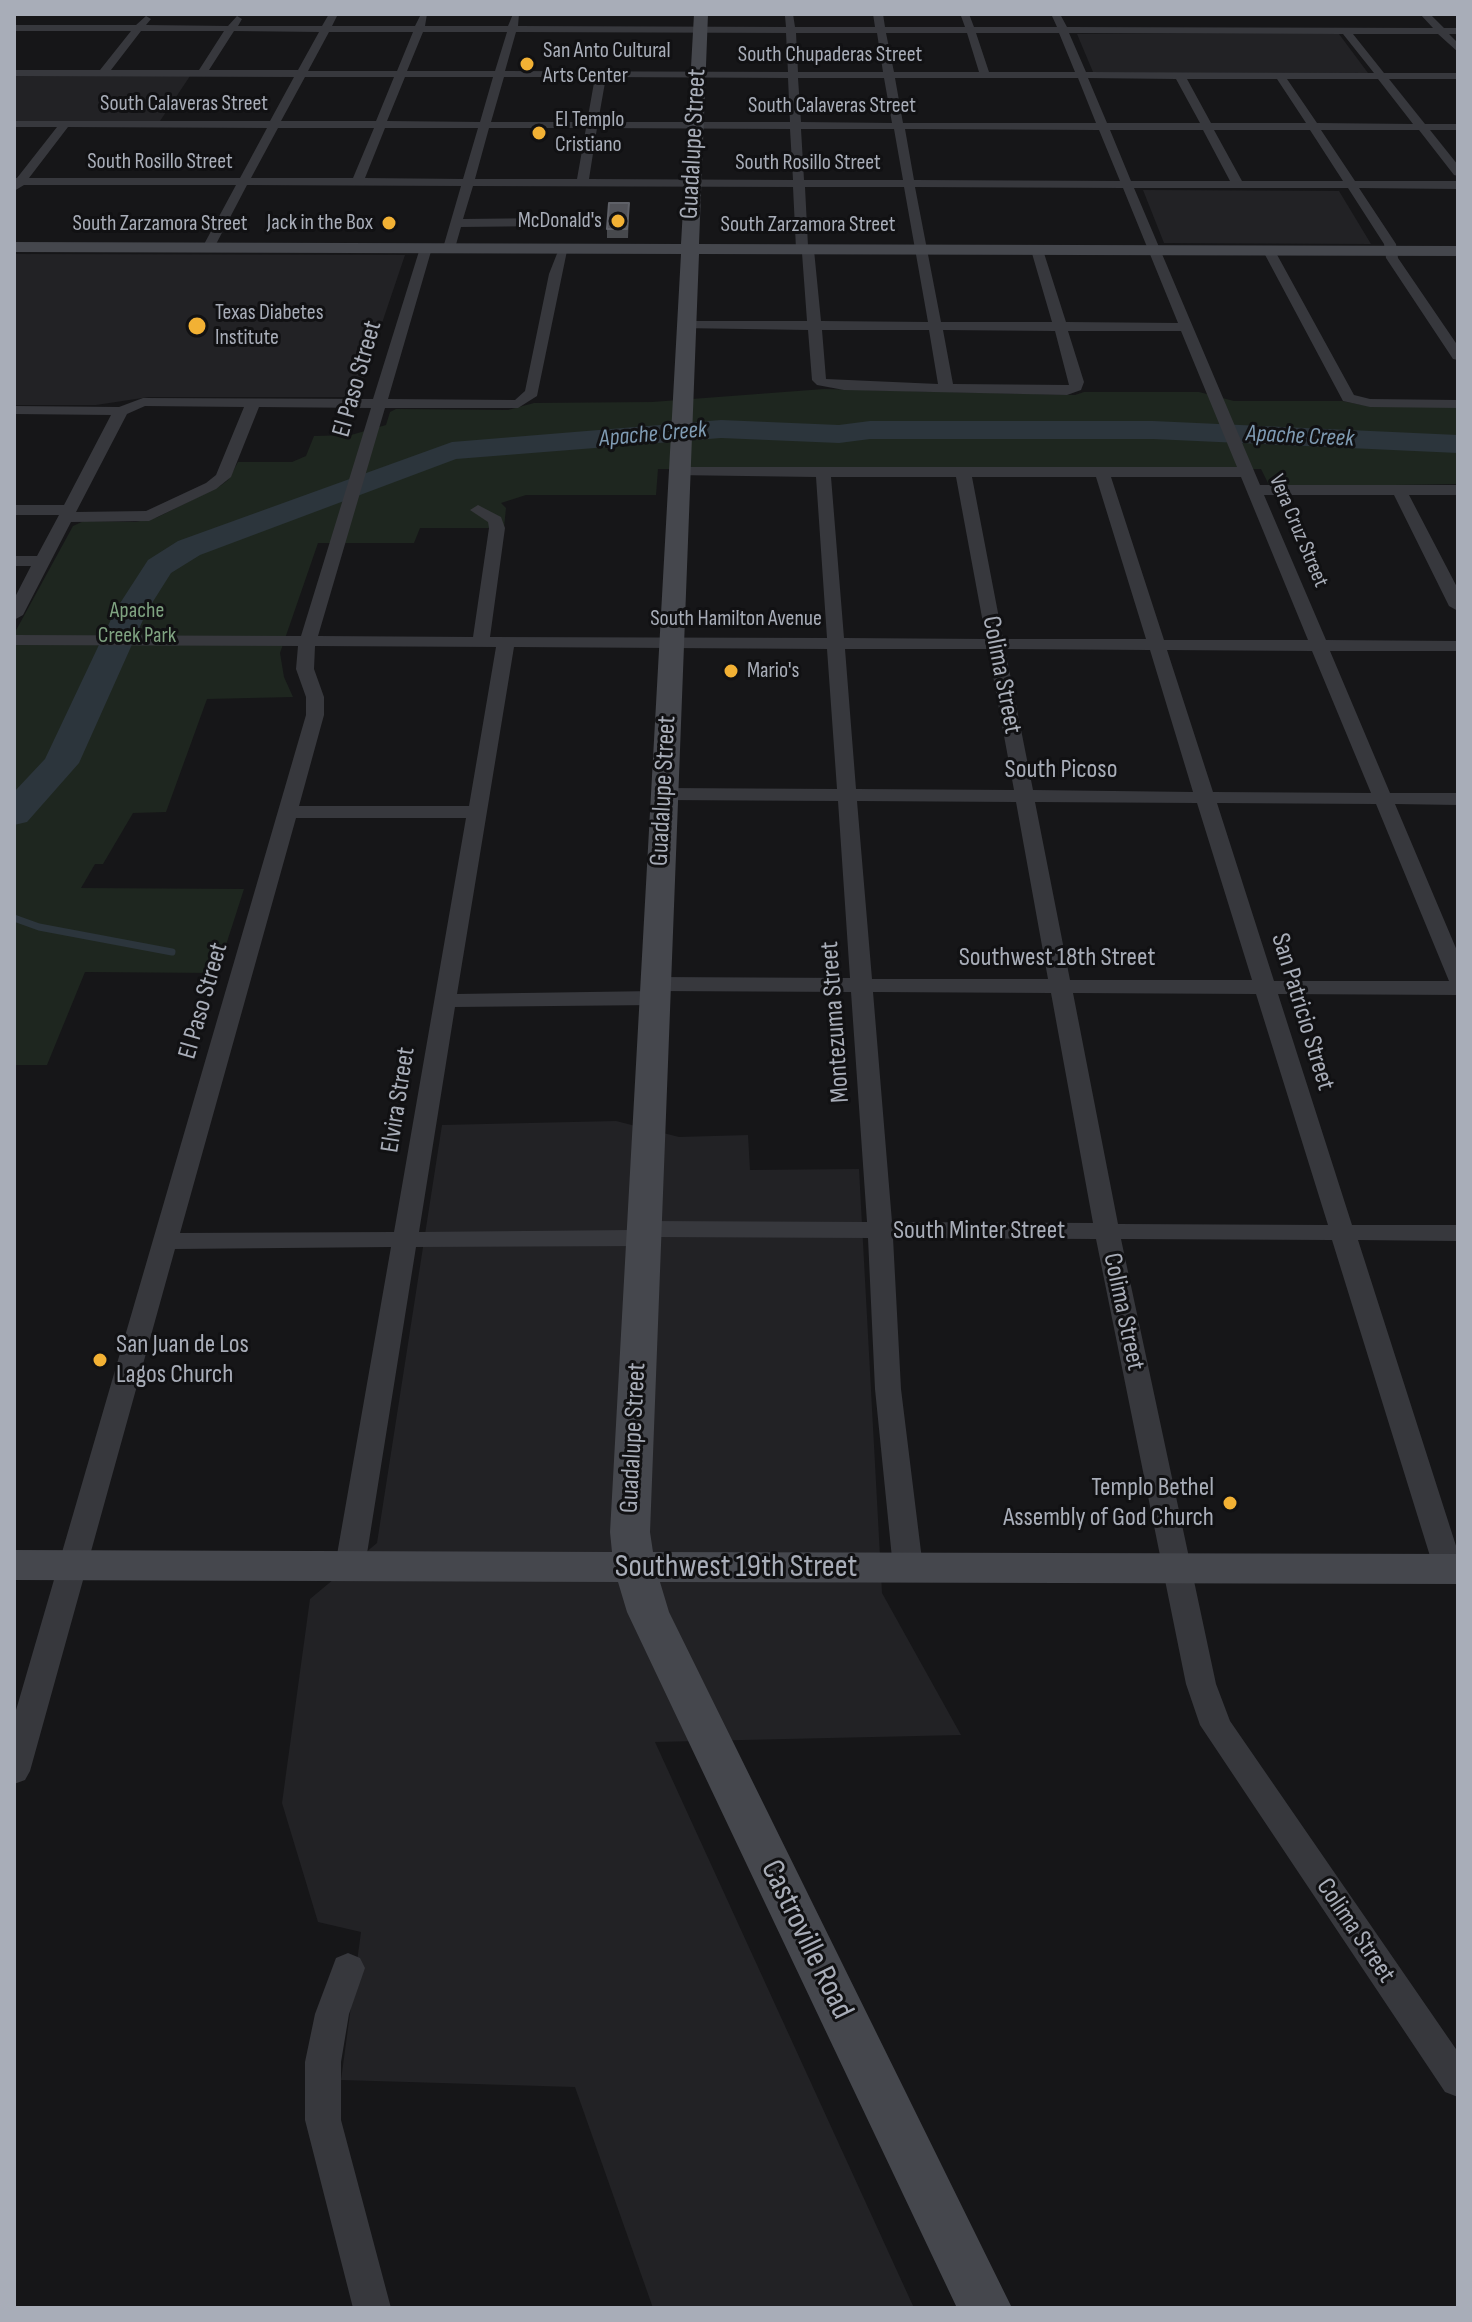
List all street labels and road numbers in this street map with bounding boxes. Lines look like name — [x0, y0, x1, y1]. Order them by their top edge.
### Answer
street label: South Chupaderas Street — [738, 42, 922, 68]
street label: Guadalupe Street — [674, 68, 714, 220]
street label: South Calaveras Street — [100, 91, 268, 117]
street label: South Calaveras Street — [748, 93, 916, 119]
street label: South Rosillo Street — [87, 149, 233, 175]
street label: South Rosillo Street — [735, 150, 881, 176]
street label: South Zarzamora Street — [72, 211, 248, 237]
street label: South Zarzamora Street — [720, 212, 896, 238]
street label: El Paso Street — [327, 317, 389, 441]
street label: Vera Cruz Street — [1262, 471, 1334, 591]
street label: South Hamilton Avenue — [650, 606, 822, 632]
street label: Colima Street — [974, 614, 1028, 736]
street label: Guadalupe Street — [644, 715, 684, 867]
street label: South Picoso — [1005, 754, 1117, 786]
street label: San Patricio Street — [1263, 930, 1341, 1094]
street label: El Paso Street — [173, 939, 235, 1063]
street label: Montezuma Street — [815, 940, 857, 1104]
street label: Southwest 18th Street — [959, 942, 1155, 974]
street label: Elvira Street — [375, 1045, 423, 1155]
street label: South Minter Street — [893, 1215, 1065, 1247]
street label: Colima Street — [1095, 1251, 1151, 1373]
street label: Guadalupe Street — [614, 1362, 654, 1514]
street label: Southwest 19th Street — [615, 1549, 857, 1587]
street label: Castroville Road — [751, 1854, 861, 2026]
street label: Colima Street — [1309, 1873, 1401, 1989]

